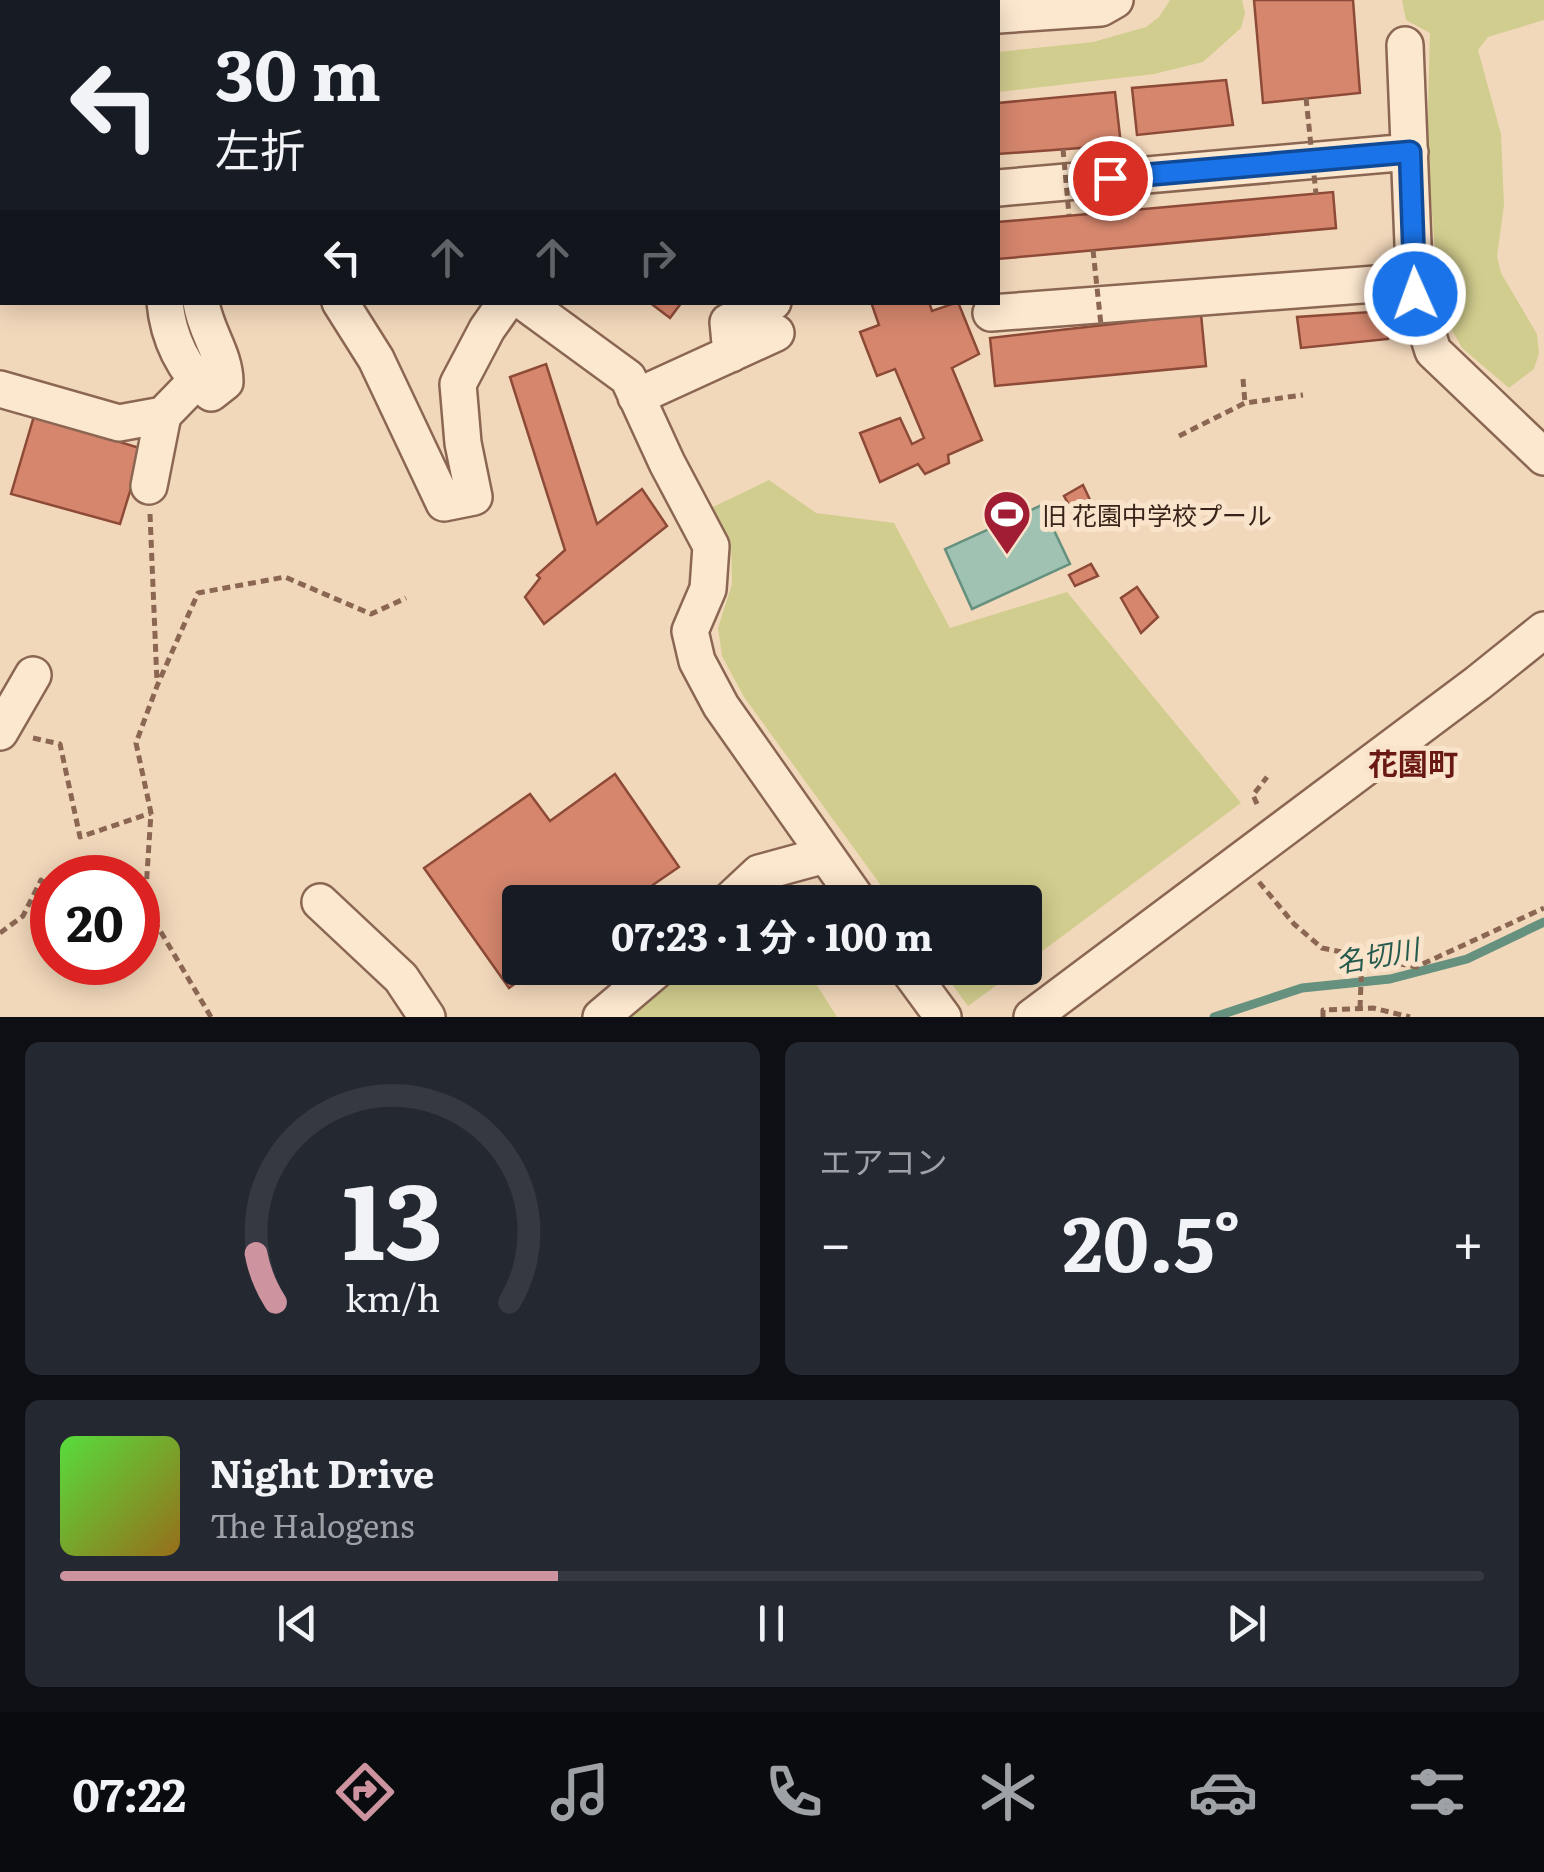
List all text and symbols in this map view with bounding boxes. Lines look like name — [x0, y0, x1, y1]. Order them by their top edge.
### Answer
text: 30 m — [215, 19, 381, 123]
icon: left — [50, 40, 180, 170]
text: 左折 — [215, 114, 305, 181]
pin — [1068, 136, 1153, 221]
icon: arrive — [1083, 151, 1138, 206]
icon: left — [315, 230, 370, 285]
icon: ahead — [420, 230, 475, 285]
icon: ahead — [525, 230, 580, 285]
icon: right — [630, 230, 685, 285]
position arrow — [1363, 242, 1467, 346]
sports icon: 旧 花園中学校プール — [981, 488, 1033, 556]
place label: 旧 花園中学校プール — [1042, 496, 1272, 533]
district label: 花園町 — [1368, 740, 1458, 784]
speed limit sign: 20 — [30, 855, 160, 985]
text: 07:23 · 1 分 · 100 m — [611, 906, 933, 963]
water label: 名切川 — [1332, 926, 1425, 982]
text: エアコン — [820, 1136, 948, 1184]
text: 13 — [342, 1138, 443, 1292]
text: 20.5° — [1063, 1184, 1241, 1295]
text: − — [820, 1199, 852, 1281]
text: + — [1452, 1199, 1484, 1281]
text: km/h — [345, 1270, 440, 1323]
text: Night Drive — [210, 1443, 434, 1500]
text: The Halogens — [210, 1500, 414, 1548]
icon: previous — [270, 1596, 325, 1651]
icon: pause — [744, 1596, 799, 1651]
icon: next — [1219, 1596, 1274, 1651]
icon: directions — [330, 1757, 400, 1827]
icon: music — [545, 1757, 615, 1827]
icon: phone — [759, 1757, 829, 1827]
icon: climate — [973, 1757, 1043, 1827]
icon: car — [1188, 1757, 1258, 1827]
icon: filters — [1402, 1757, 1472, 1827]
text: 07:22 — [72, 1759, 186, 1826]

